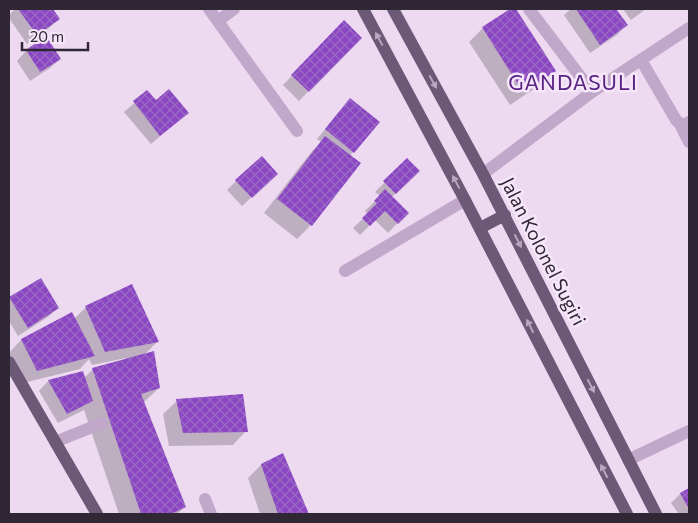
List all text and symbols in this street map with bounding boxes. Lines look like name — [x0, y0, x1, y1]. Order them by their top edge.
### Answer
scale bar — [22, 20, 89, 52]
text: 20 m — [30, 27, 64, 45]
one-way arrow — [375, 32, 383, 46]
district label: GANDASULI — [508, 69, 638, 94]
one-way arrow — [429, 75, 437, 89]
street label: Jalan Kolonel Sugiri — [497, 173, 591, 329]
one-way arrow — [451, 175, 460, 189]
one-way arrow — [514, 234, 522, 248]
one-way arrow — [526, 319, 534, 334]
one-way arrow — [587, 379, 595, 393]
one-way arrow — [600, 464, 608, 478]

